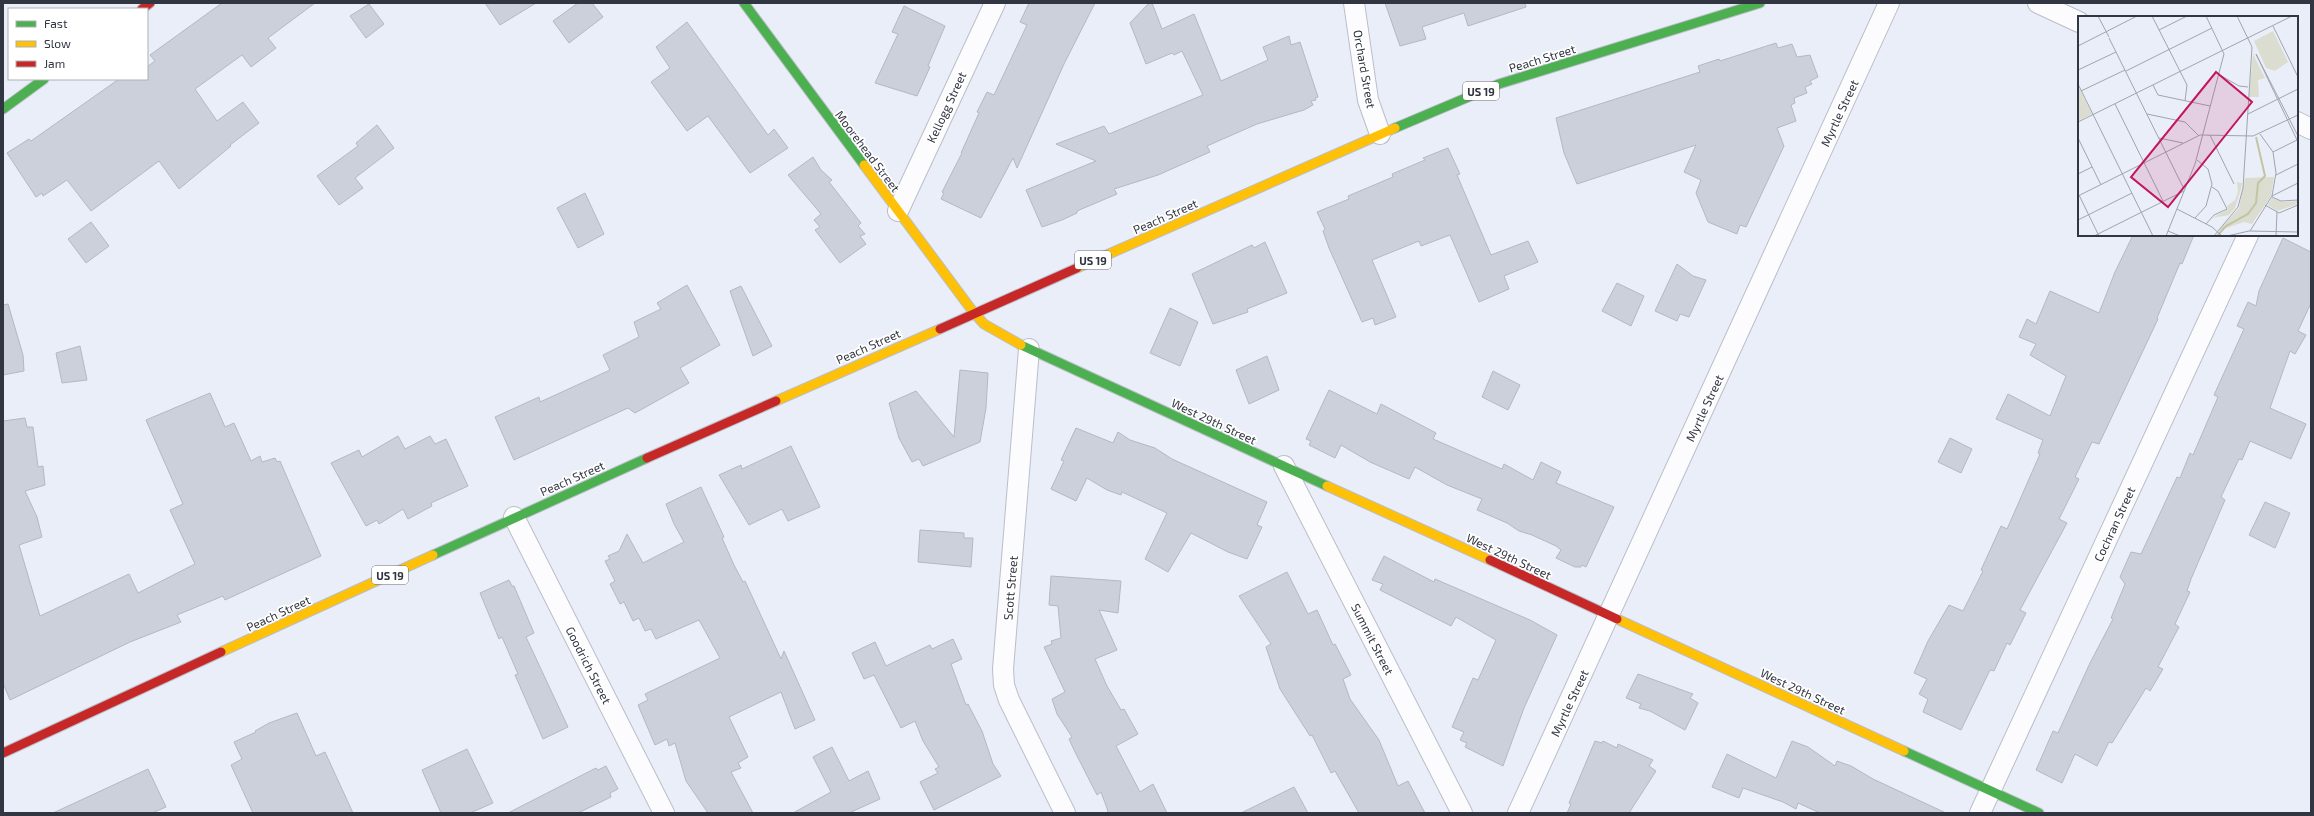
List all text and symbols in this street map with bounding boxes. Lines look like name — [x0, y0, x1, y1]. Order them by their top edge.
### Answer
legend — [8, 8, 148, 80]
text: Fast — [44, 16, 68, 30]
inset map — [2078, 16, 2298, 236]
street label: Orchard Street — [1351, 29, 1379, 110]
text: Slow — [44, 36, 71, 50]
street label: Peach Street — [1507, 41, 1577, 75]
text: Jam — [44, 56, 65, 70]
street label: Kellogg Street — [923, 69, 969, 145]
street label: Myrtle Street — [1817, 77, 1861, 149]
road number: US 19 — [1463, 82, 1499, 100]
street label: Moorehead Street — [833, 108, 903, 195]
street label: Peach Street — [1131, 195, 1200, 236]
road number: US 19 — [1075, 251, 1111, 269]
street label: Peach Street — [834, 325, 903, 366]
street label: Myrtle Street — [1682, 372, 1726, 444]
street label: West 29th Street — [1169, 395, 1259, 447]
street label: Peach Street — [538, 457, 607, 498]
street label: Cochran Street — [2091, 484, 2138, 564]
street label: West 29th Street — [1464, 530, 1554, 582]
street label: Scott Street — [1000, 555, 1020, 621]
road number: US 19 — [372, 566, 408, 584]
street label: Peach Street — [244, 592, 313, 634]
street label: Summit Street — [1349, 601, 1397, 677]
street label: Goodrich Street — [564, 624, 615, 706]
street label: West 29th Street — [1758, 665, 1848, 717]
street label: Myrtle Street — [1547, 667, 1591, 739]

